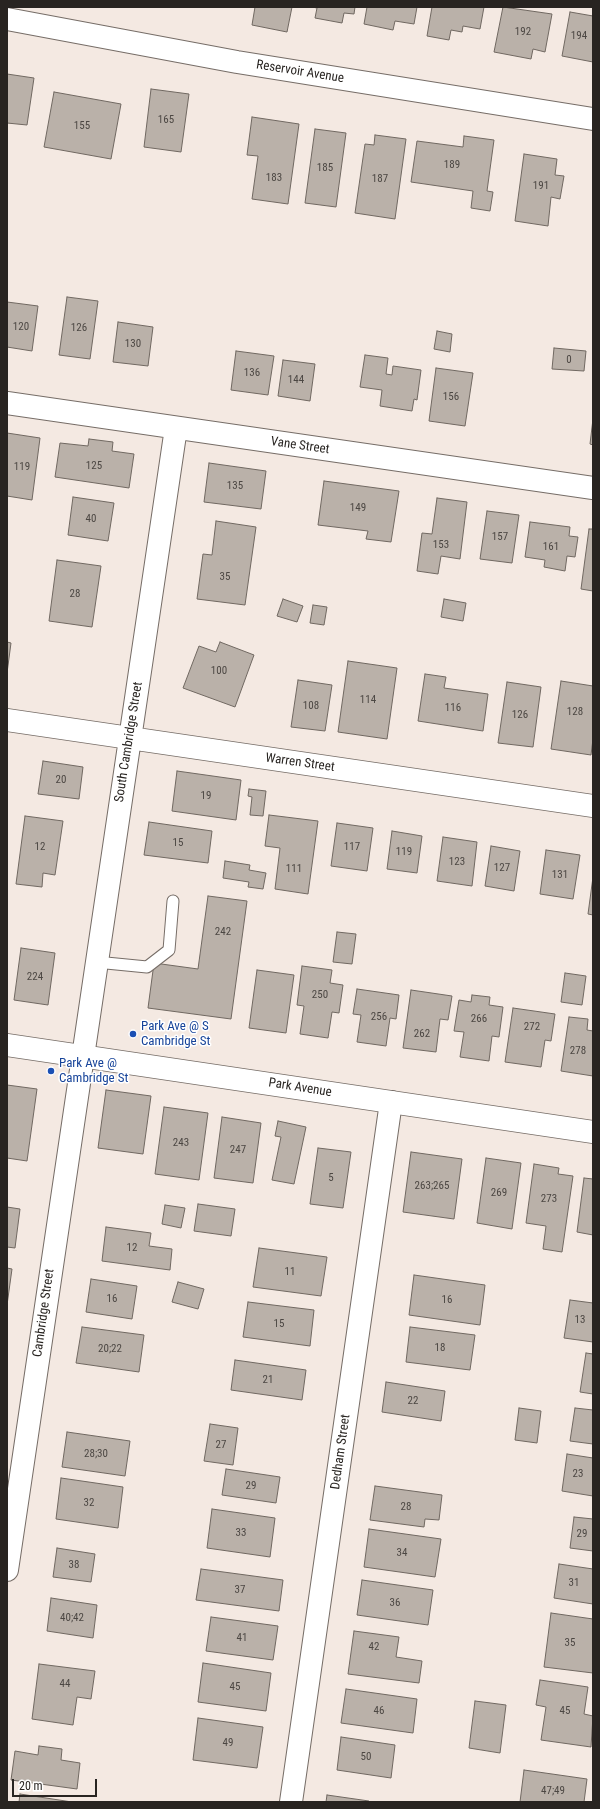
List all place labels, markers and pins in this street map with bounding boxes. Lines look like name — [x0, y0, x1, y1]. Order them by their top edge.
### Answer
place label: Park Ave @ S Cambridge St — [141, 1019, 210, 1050]
marker: Park Ave @ S Cambridge St — [128, 1029, 138, 1039]
place label: Park Ave @ Cambridge St — [59, 1056, 128, 1087]
marker: Park Ave @ Cambridge St — [46, 1066, 56, 1076]

